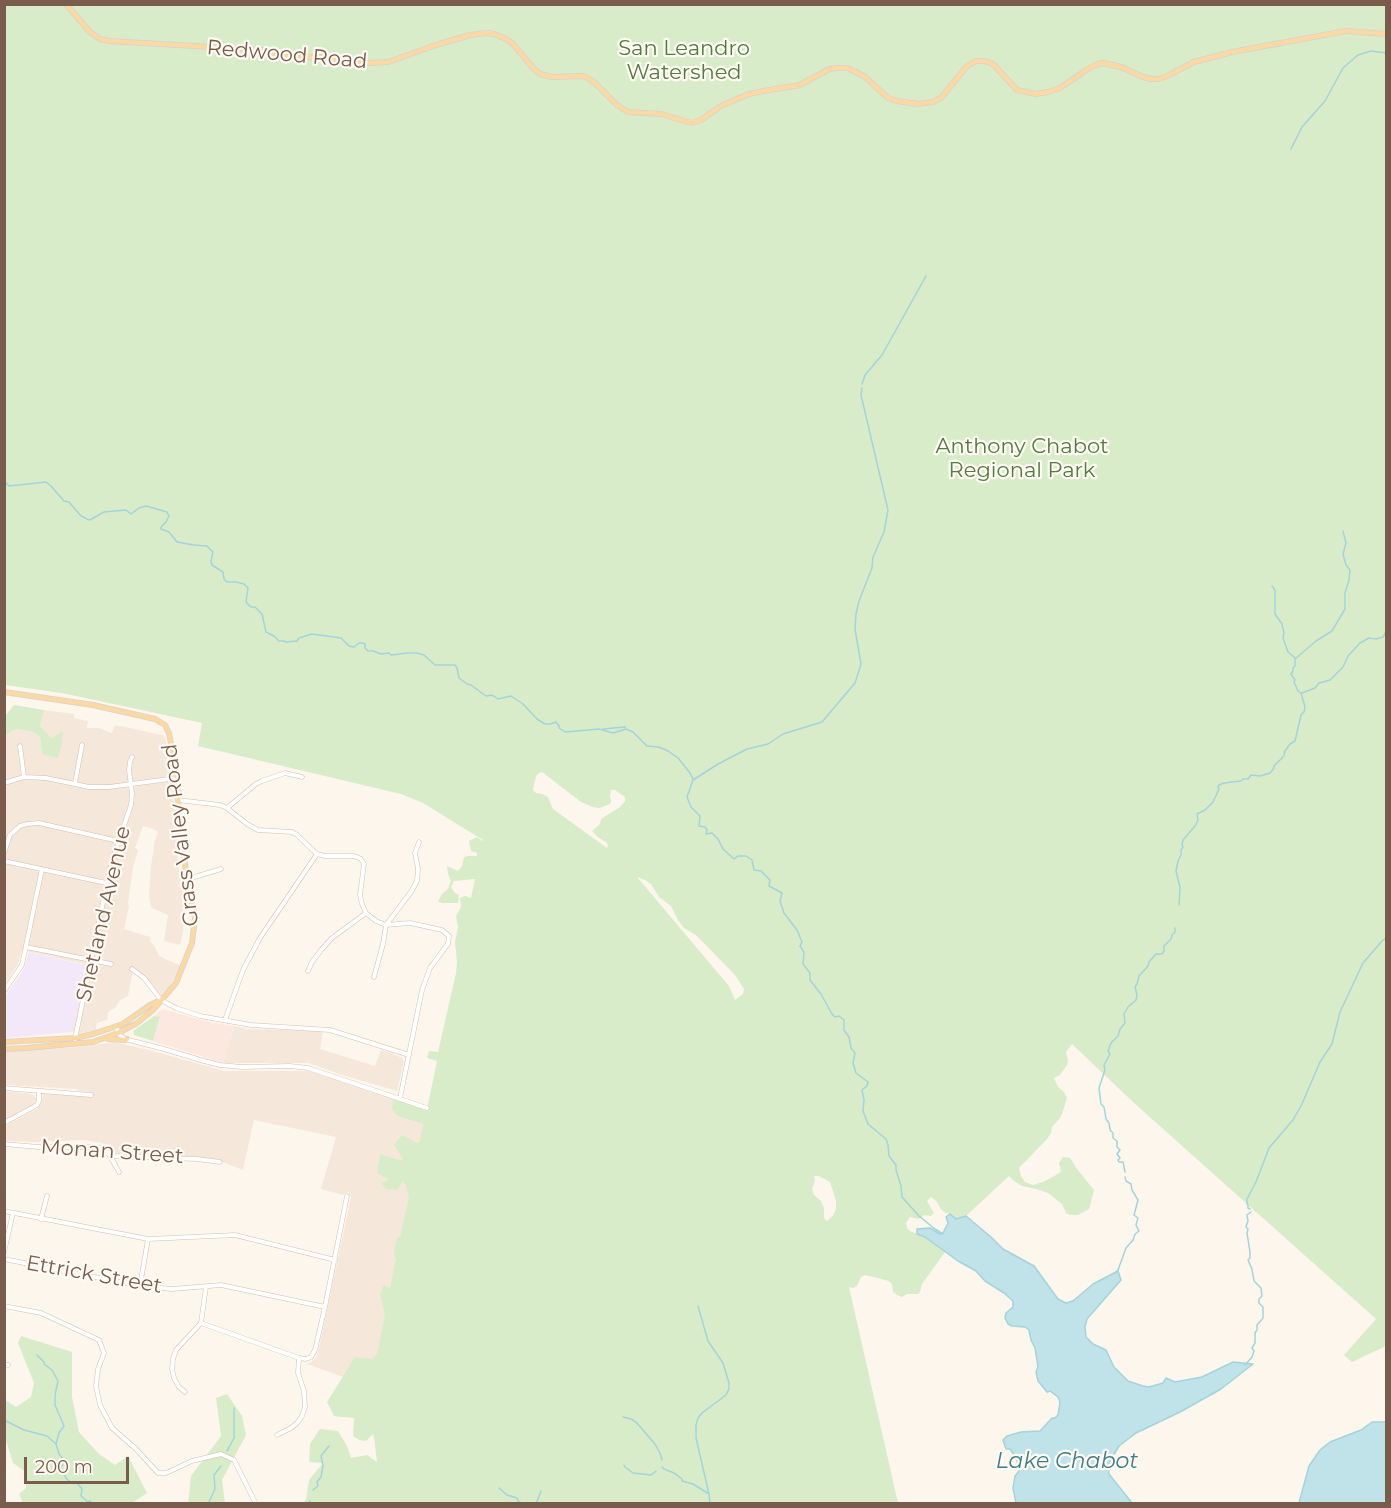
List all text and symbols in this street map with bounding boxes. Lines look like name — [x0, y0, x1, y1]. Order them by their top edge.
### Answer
street label: Redwood Road — [206, 35, 368, 75]
park label: San Leandro Watershed — [618, 36, 750, 86]
park label: Anthony Chabot Regional Park — [935, 434, 1109, 484]
street label: Grass Valley Road — [157, 742, 205, 928]
street label: Shetland Avenue — [72, 824, 136, 1004]
street label: Monan Street — [40, 1134, 184, 1170]
street label: Ettrick Street — [24, 1251, 164, 1299]
scale bar — [27, 1445, 132, 1483]
water label: Lake Chabot — [996, 1449, 1138, 1475]
text: 200 m — [35, 1456, 93, 1478]

